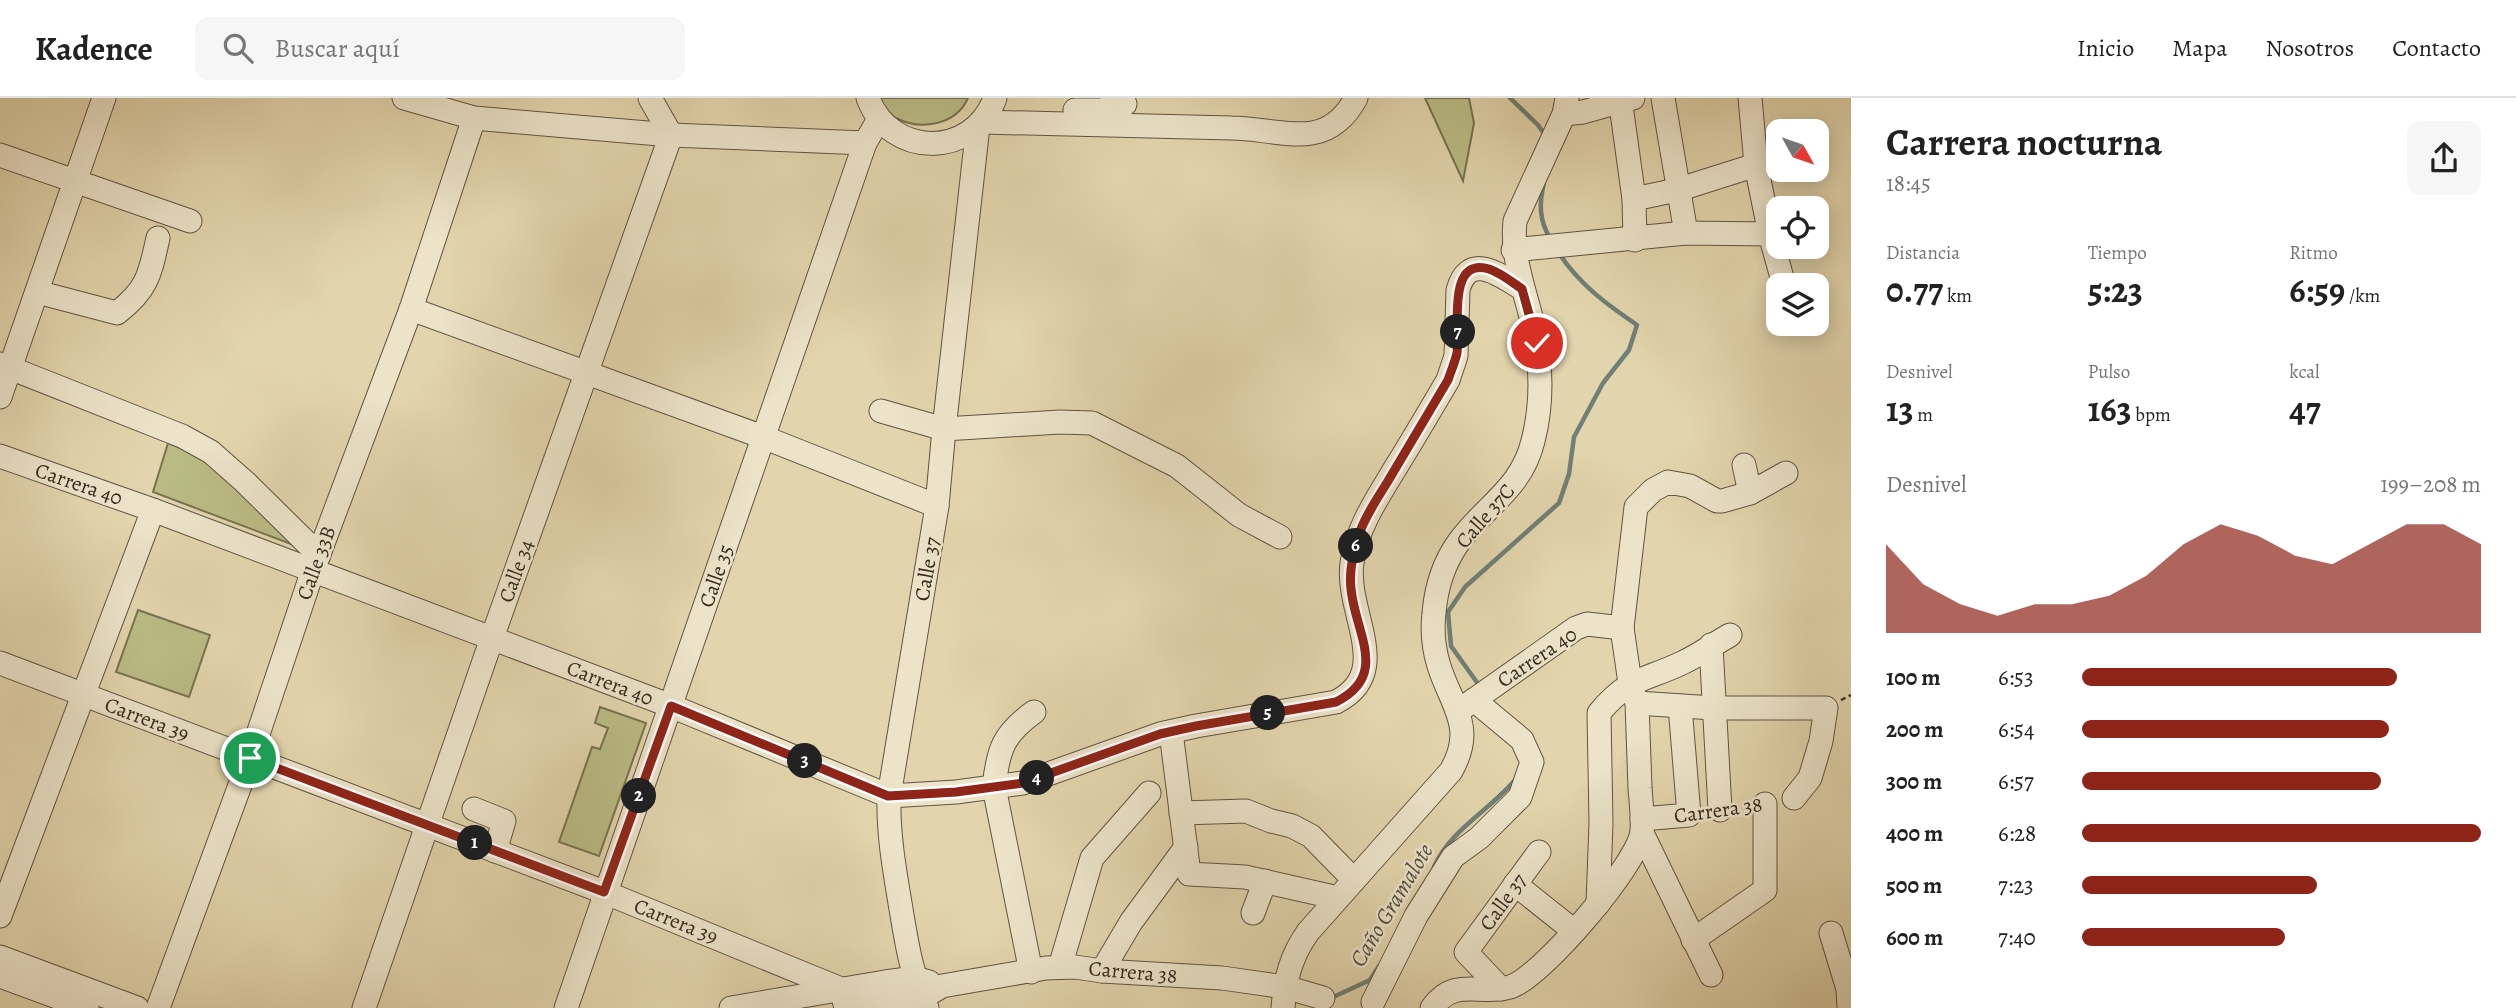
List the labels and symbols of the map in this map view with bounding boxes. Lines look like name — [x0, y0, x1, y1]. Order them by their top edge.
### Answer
north arrow — [1766, 119, 1829, 182]
pin — [1507, 313, 1567, 373]
pin: 7 — [1440, 314, 1476, 350]
street label: Carrera 40 — [32, 456, 126, 512]
street label: Calle 37C — [1449, 478, 1521, 554]
street label: Calle 33B — [290, 522, 342, 604]
pin: 6 — [1338, 528, 1374, 564]
street label: Calle 37 — [908, 535, 946, 603]
street label: Calle 34 — [492, 536, 540, 606]
street label: Calle 35 — [692, 541, 740, 611]
street label: Carrera 40 — [1492, 620, 1582, 694]
street label: Carrera 40 — [563, 654, 657, 712]
street label: Carrera 39 — [101, 690, 193, 748]
pin: 5 — [1250, 696, 1286, 730]
pin — [220, 728, 280, 788]
pin: 3 — [788, 744, 822, 778]
pin: 4 — [1020, 760, 1054, 796]
pin: 2 — [622, 778, 656, 814]
street label: Carrera 38 — [1672, 790, 1764, 830]
pin: 1 — [458, 826, 492, 860]
water label: Caño Gramalote — [1342, 838, 1440, 973]
street label: Calle 37 — [1473, 868, 1533, 936]
street label: Carrera 39 — [630, 891, 722, 951]
street label: Carrera 38 — [1087, 954, 1179, 990]

